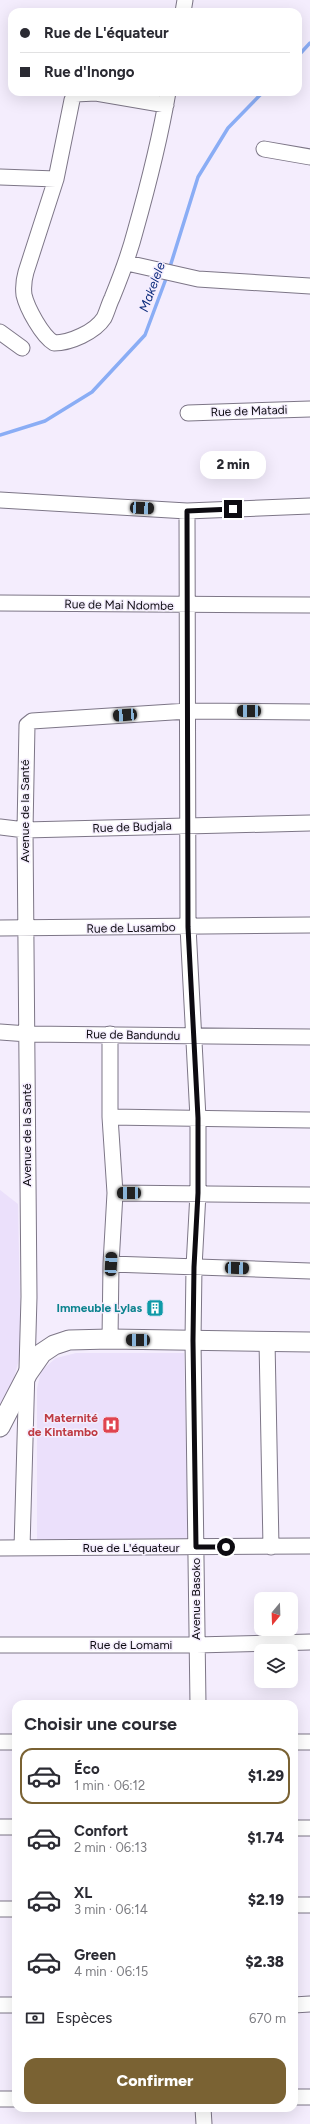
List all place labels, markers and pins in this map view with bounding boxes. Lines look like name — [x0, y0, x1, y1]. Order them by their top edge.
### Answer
building icon: Immeuble Lylas — [145, 1298, 165, 1318]
place label: Immeuble Lylas — [56, 1301, 142, 1315]
place label: Maternité de Kintambo — [28, 1411, 98, 1439]
hospital icon: Maternité de Kintambo — [101, 1415, 121, 1435]

